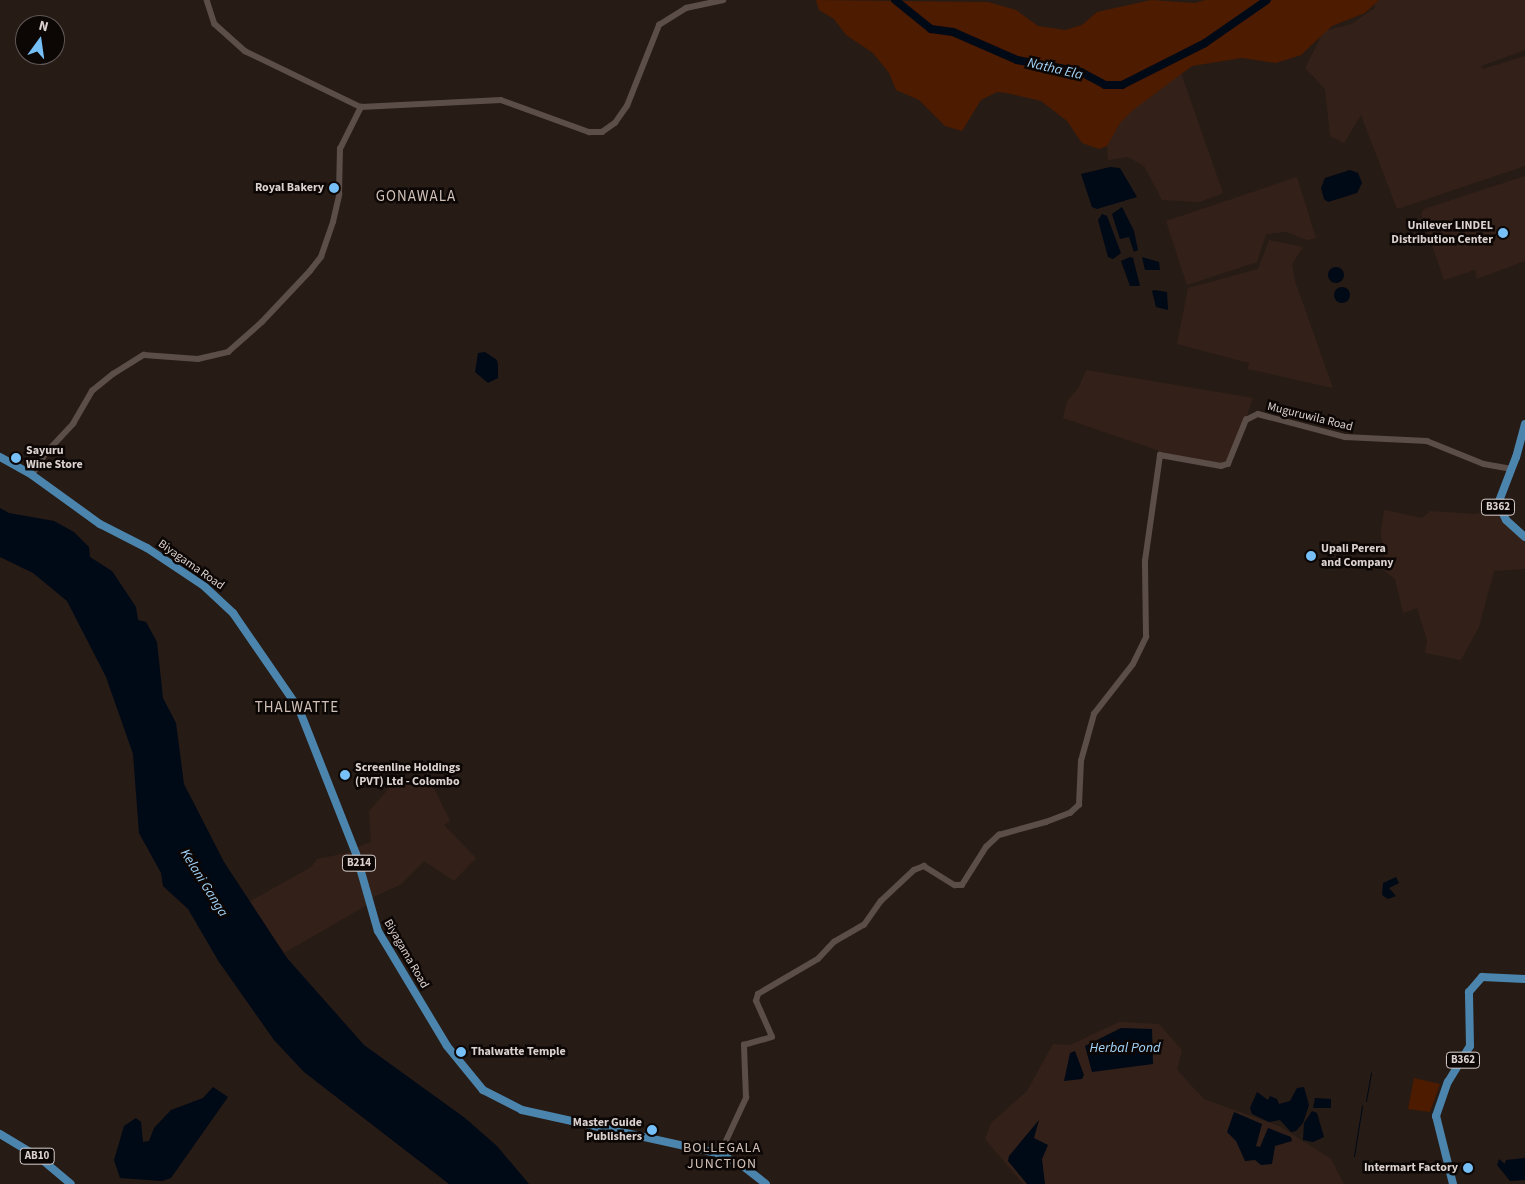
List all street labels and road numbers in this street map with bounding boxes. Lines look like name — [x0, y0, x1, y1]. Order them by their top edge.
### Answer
street label: Muguruwila Road — [1266, 399, 1354, 435]
road number: B362 — [1480, 498, 1516, 516]
street label: Biyagama Road — [155, 537, 227, 593]
road number: B214 — [342, 854, 376, 871]
street label: Biyagama Road — [380, 917, 432, 991]
road number: B362 — [1446, 1052, 1480, 1068]
road number: AB10 — [20, 1148, 54, 1164]

